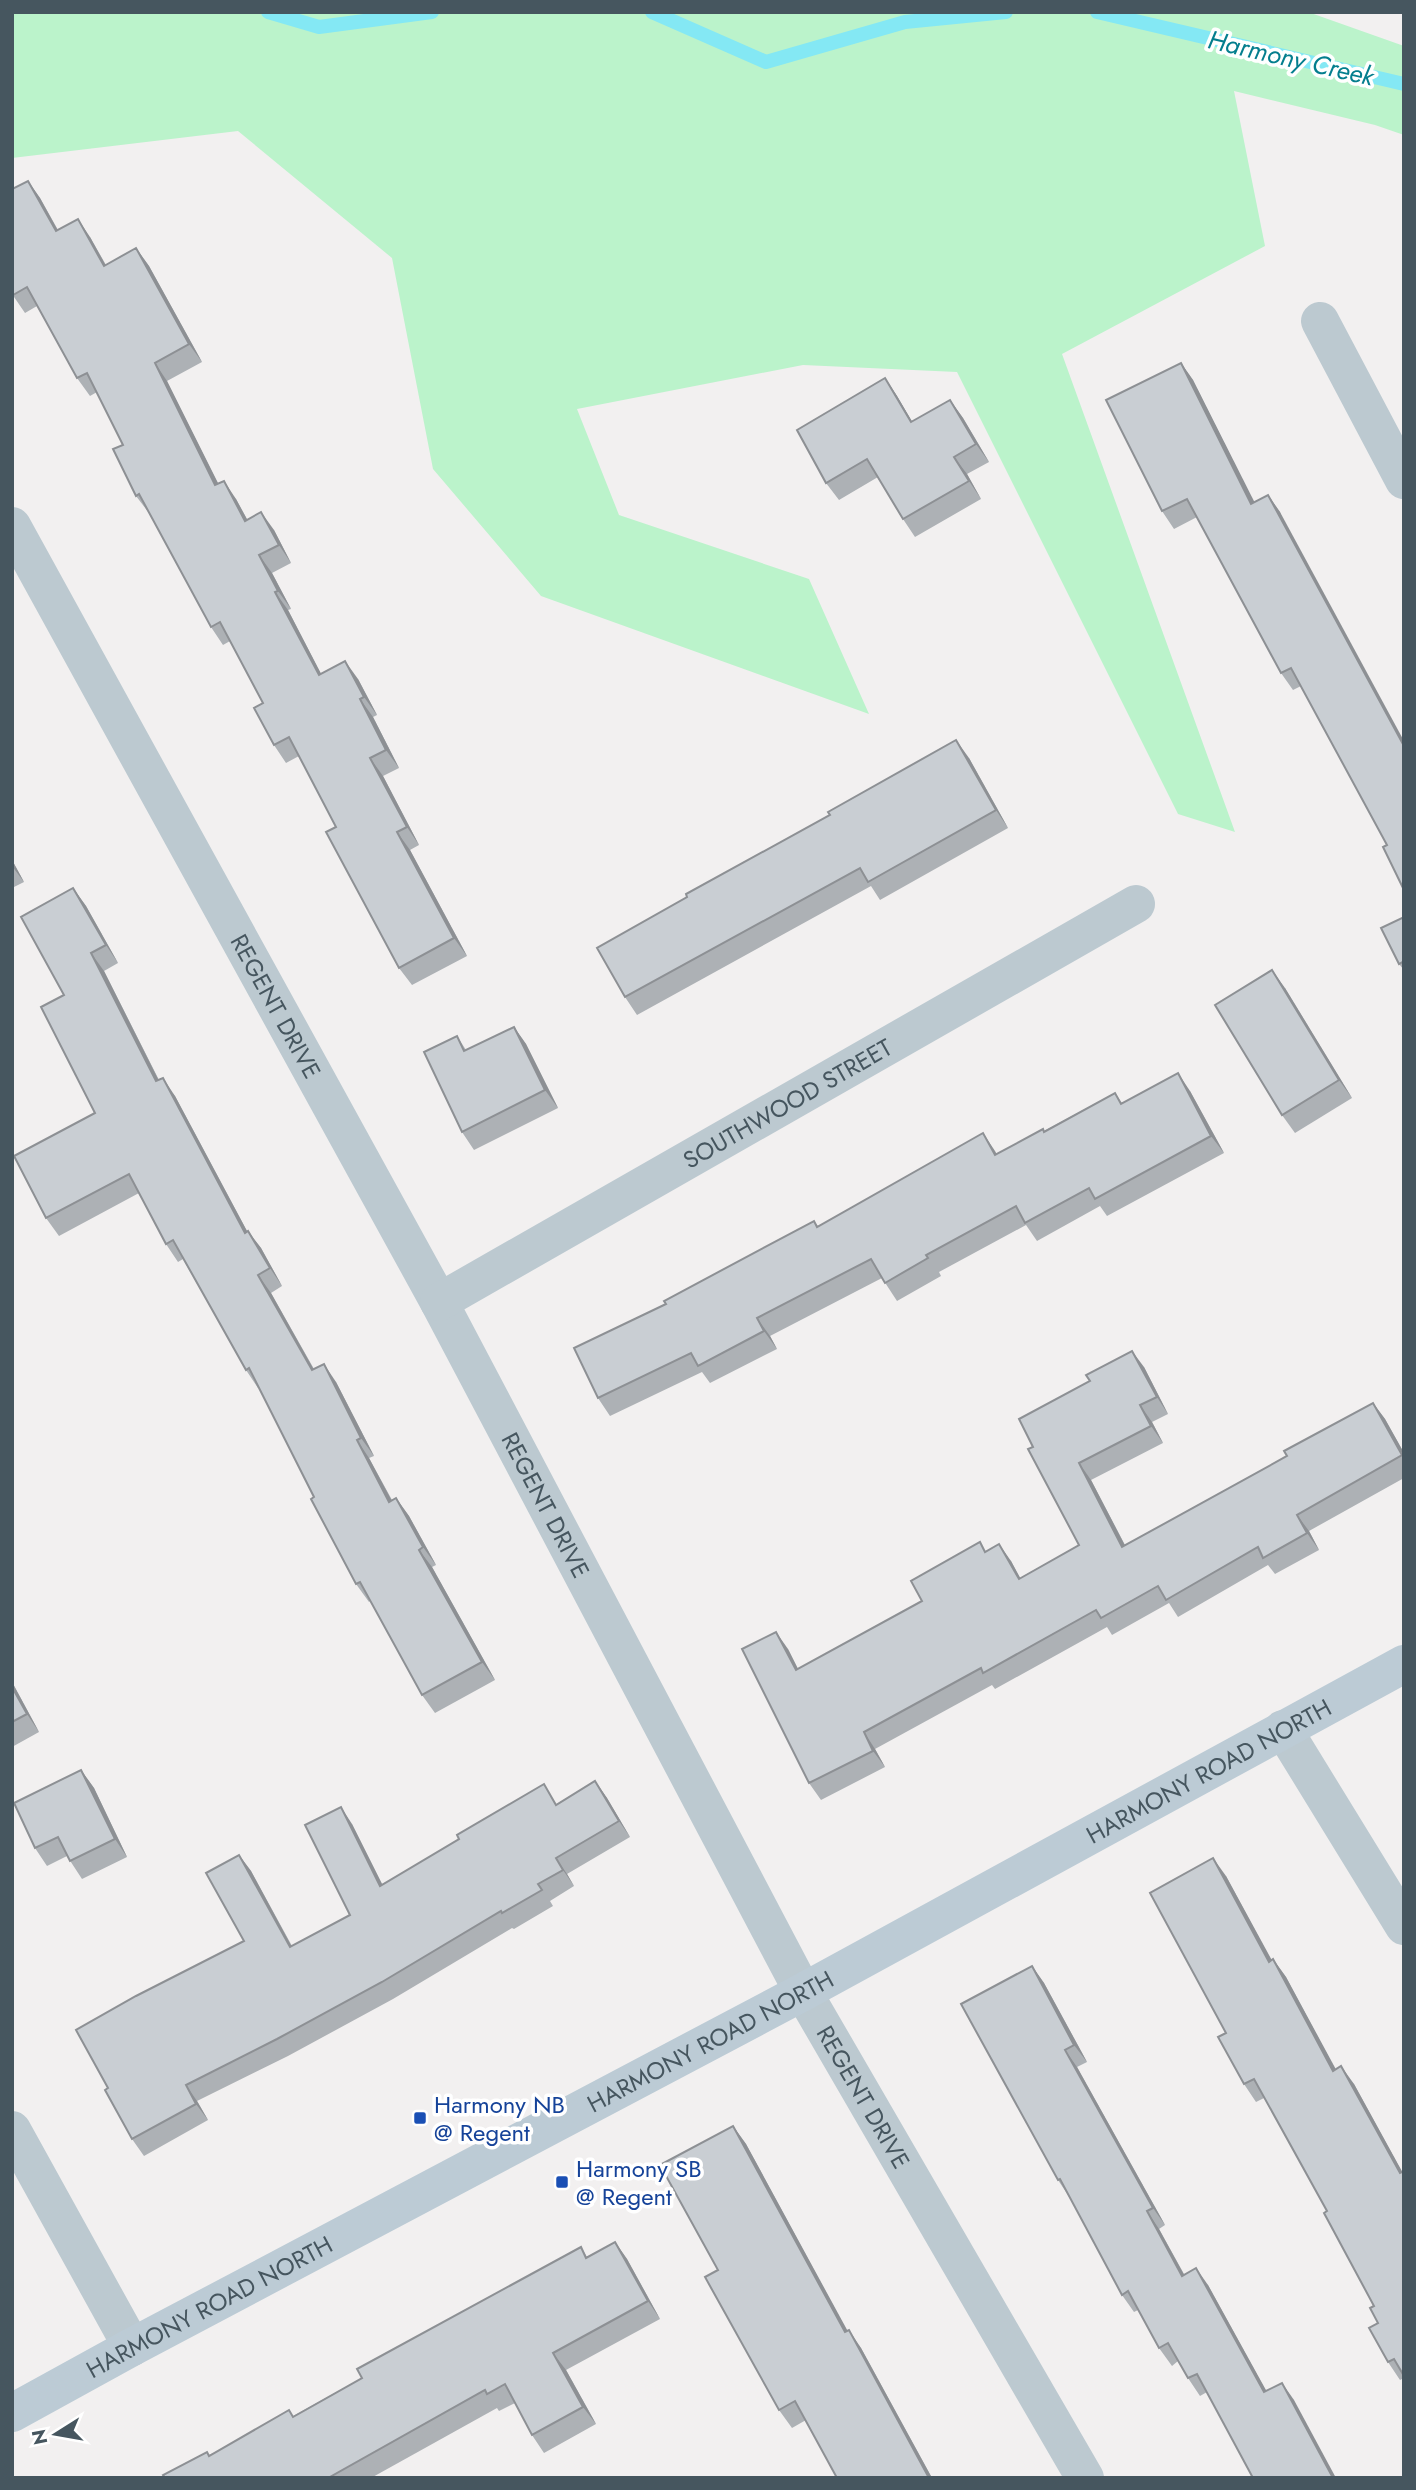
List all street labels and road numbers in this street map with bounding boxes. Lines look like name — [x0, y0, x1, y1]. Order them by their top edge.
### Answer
street label: REGENT DRIVE — [222, 928, 330, 1085]
street label: SOUTHWOOD STREET — [676, 1030, 898, 1177]
street label: REGENT DRIVE — [493, 1426, 599, 1584]
street label: HARMONY ROAD NORTH — [1080, 1690, 1337, 1852]
street label: HARMONY ROAD NORTH — [581, 1961, 840, 2121]
street label: REGENT DRIVE — [808, 2019, 919, 2175]
street label: HARMONY ROAD NORTH — [80, 2227, 338, 2387]

